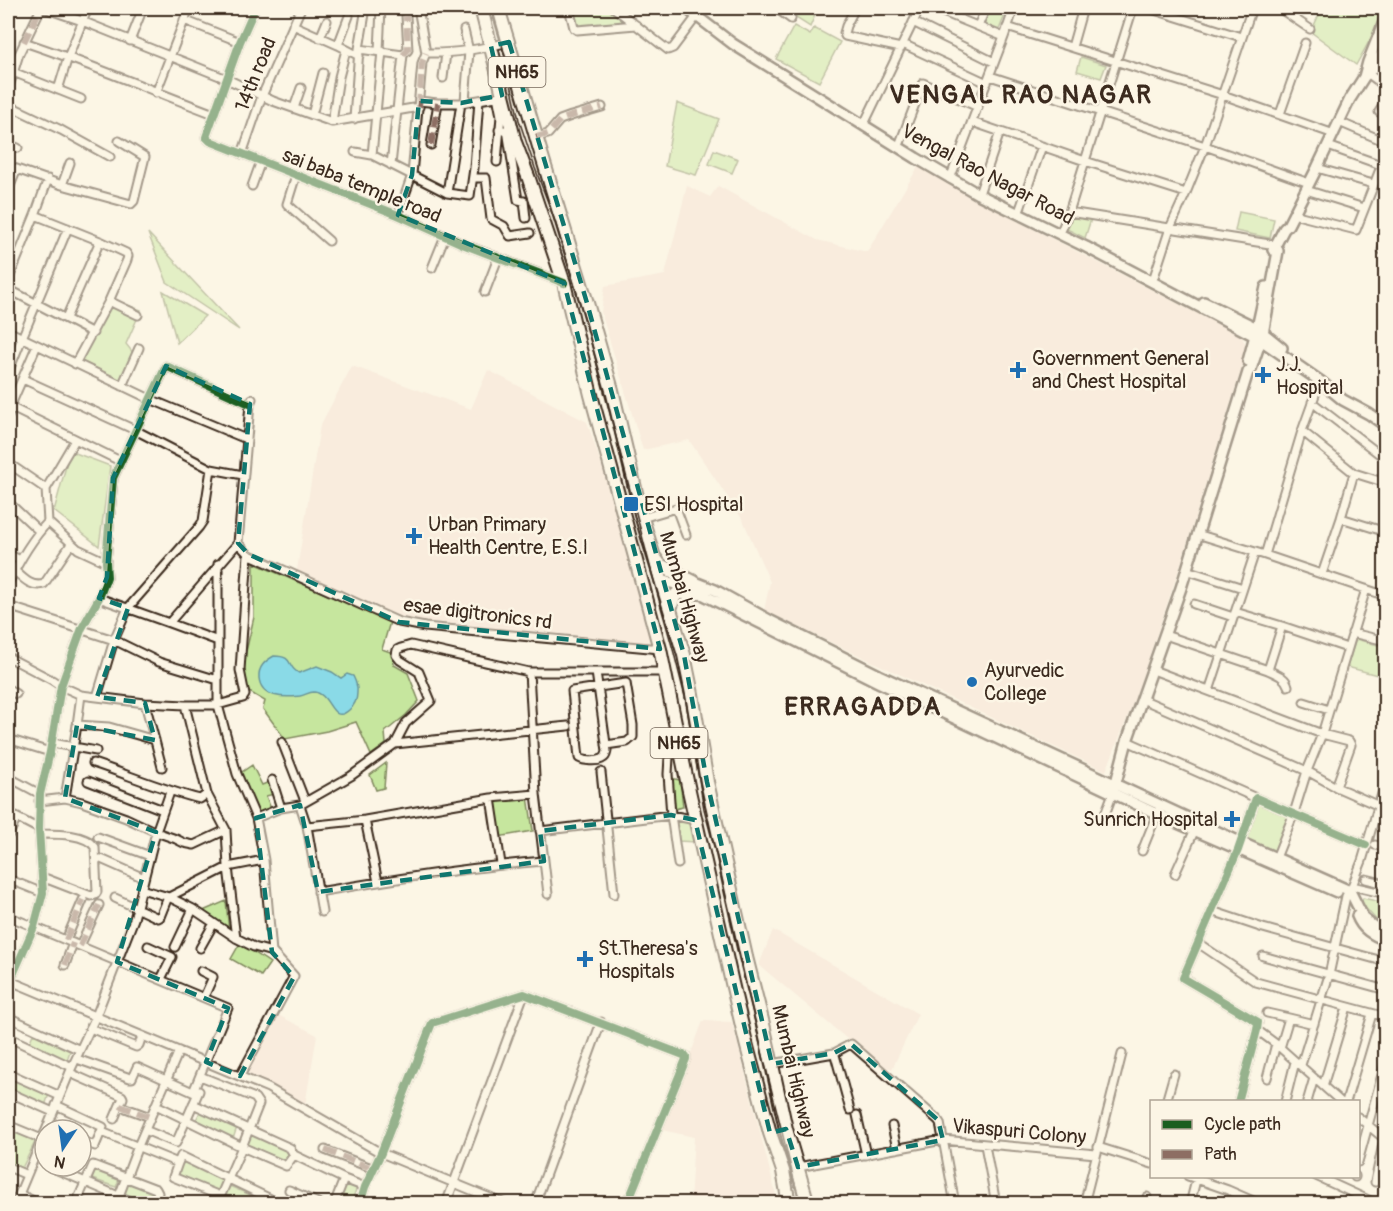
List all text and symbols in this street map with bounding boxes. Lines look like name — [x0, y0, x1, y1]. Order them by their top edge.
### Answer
street label: 14th road — [229, 33, 282, 115]
road number: NH65 — [488, 57, 546, 87]
district label: VENGAL RAO NAGAR — [889, 79, 1153, 111]
street label: Vengal Rao Nagar Road — [897, 118, 1079, 231]
street label: sai baba temple road — [279, 142, 445, 229]
place label: Government General and Chest Hospital — [1032, 346, 1209, 394]
place label: J.J. Hospital — [1276, 352, 1343, 400]
marker: Government General and Chest Hospital — [1009, 361, 1027, 379]
marker: J.J. Hospital — [1254, 366, 1272, 384]
place label: ESI Hospital — [644, 492, 744, 517]
marker: ESI Hospital — [622, 495, 640, 513]
place label: Urban Primary Health Centre, E.S.I — [428, 512, 588, 560]
marker: Urban Primary Health Centre, E.S.I — [405, 527, 423, 545]
street label: Mumbai Highway — [654, 528, 715, 666]
street label: esae digitronics rd — [402, 592, 554, 635]
place label: Ayurvedic College — [984, 658, 1064, 706]
marker: Ayurvedic College — [965, 675, 979, 689]
district label: ERRAGADDA — [784, 691, 942, 723]
road number: NH65 — [650, 728, 708, 758]
place label: Sunrich Hospital — [1083, 807, 1218, 832]
marker: Sunrich Hospital — [1223, 810, 1241, 828]
place label: St.Theresa's Hospitals — [598, 936, 698, 984]
marker: St.Theresa's Hospitals — [576, 950, 594, 968]
street label: Mumbai Highway — [766, 1002, 821, 1141]
legend — [1150, 1100, 1360, 1178]
street label: Vikaspuri Colony — [951, 1113, 1087, 1150]
text: Cycle path — [1204, 1113, 1281, 1136]
north arrow — [33, 1118, 93, 1178]
text: Path — [1204, 1143, 1237, 1166]
text: N — [52, 1151, 67, 1173]

